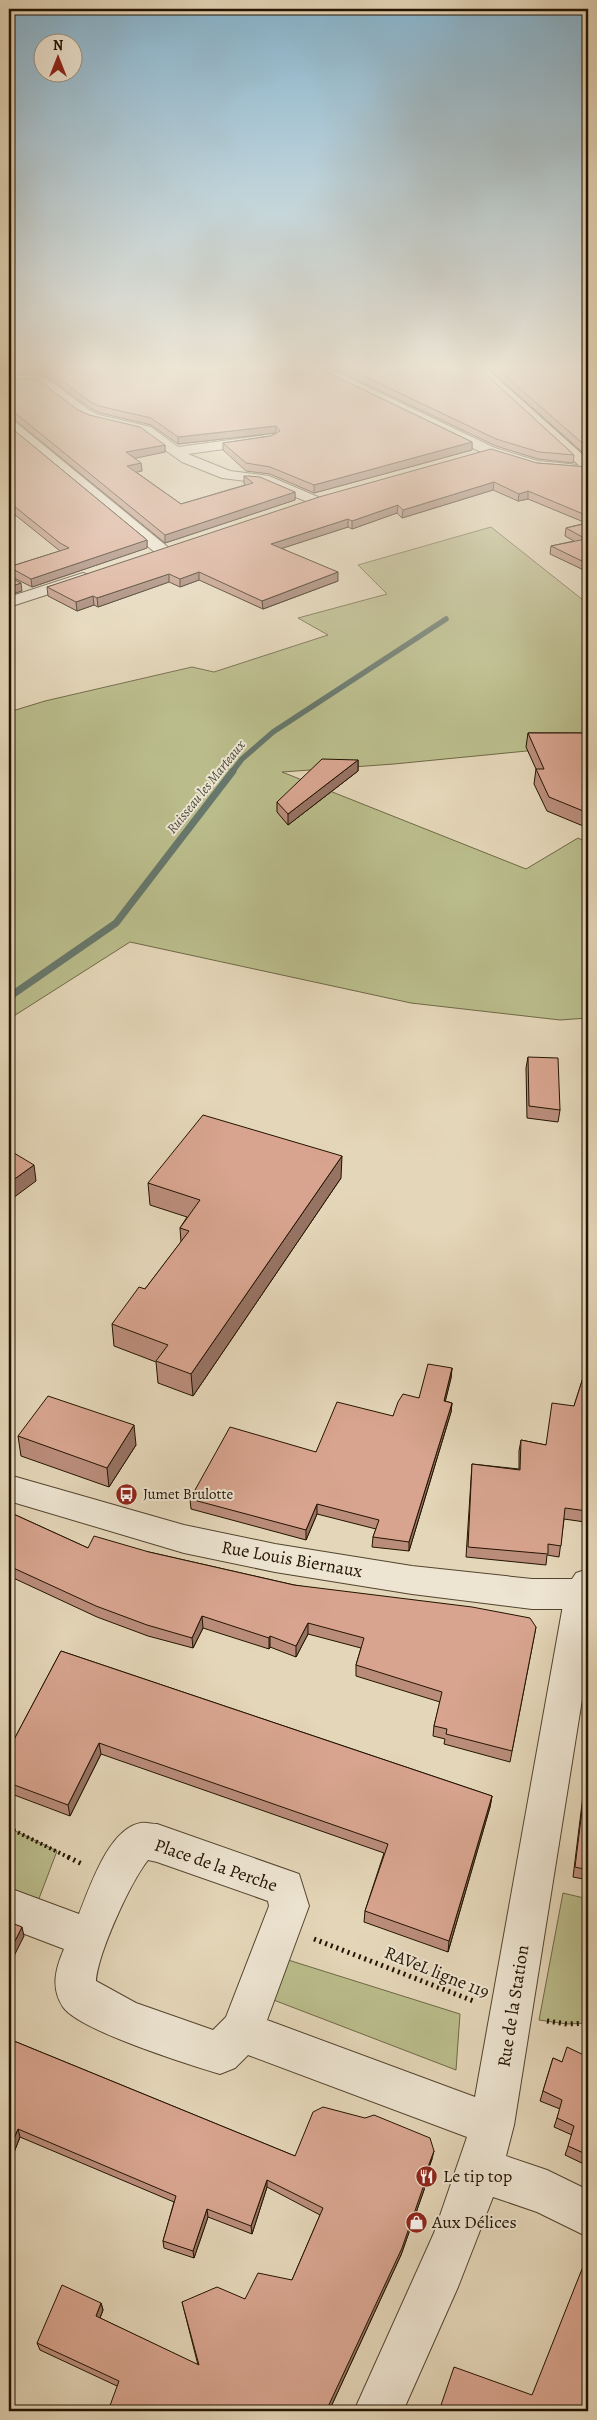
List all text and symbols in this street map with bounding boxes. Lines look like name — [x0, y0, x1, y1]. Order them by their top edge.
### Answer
north arrow — [32, 32, 82, 82]
text: N — [53, 36, 63, 55]
water label: Ruisseau les Marteaux — [162, 736, 250, 838]
bus stop icon: Jumet Brulotte — [115, 1482, 139, 1506]
place label: Jumet Brulotte — [143, 1484, 233, 1504]
street label: Rue Louis Biernaux — [220, 1535, 365, 1583]
street label: Place de la Perche — [151, 1833, 281, 1897]
street label: RAVeL ligne 119 — [381, 1940, 493, 2004]
street label: Rue de la Station — [492, 1943, 535, 2069]
restaurant icon: Le tip top — [415, 2164, 439, 2188]
place label: Le tip top — [443, 2164, 512, 2188]
shop icon: Aux Délices — [404, 2210, 428, 2234]
place label: Aux Délices — [431, 2210, 517, 2234]

